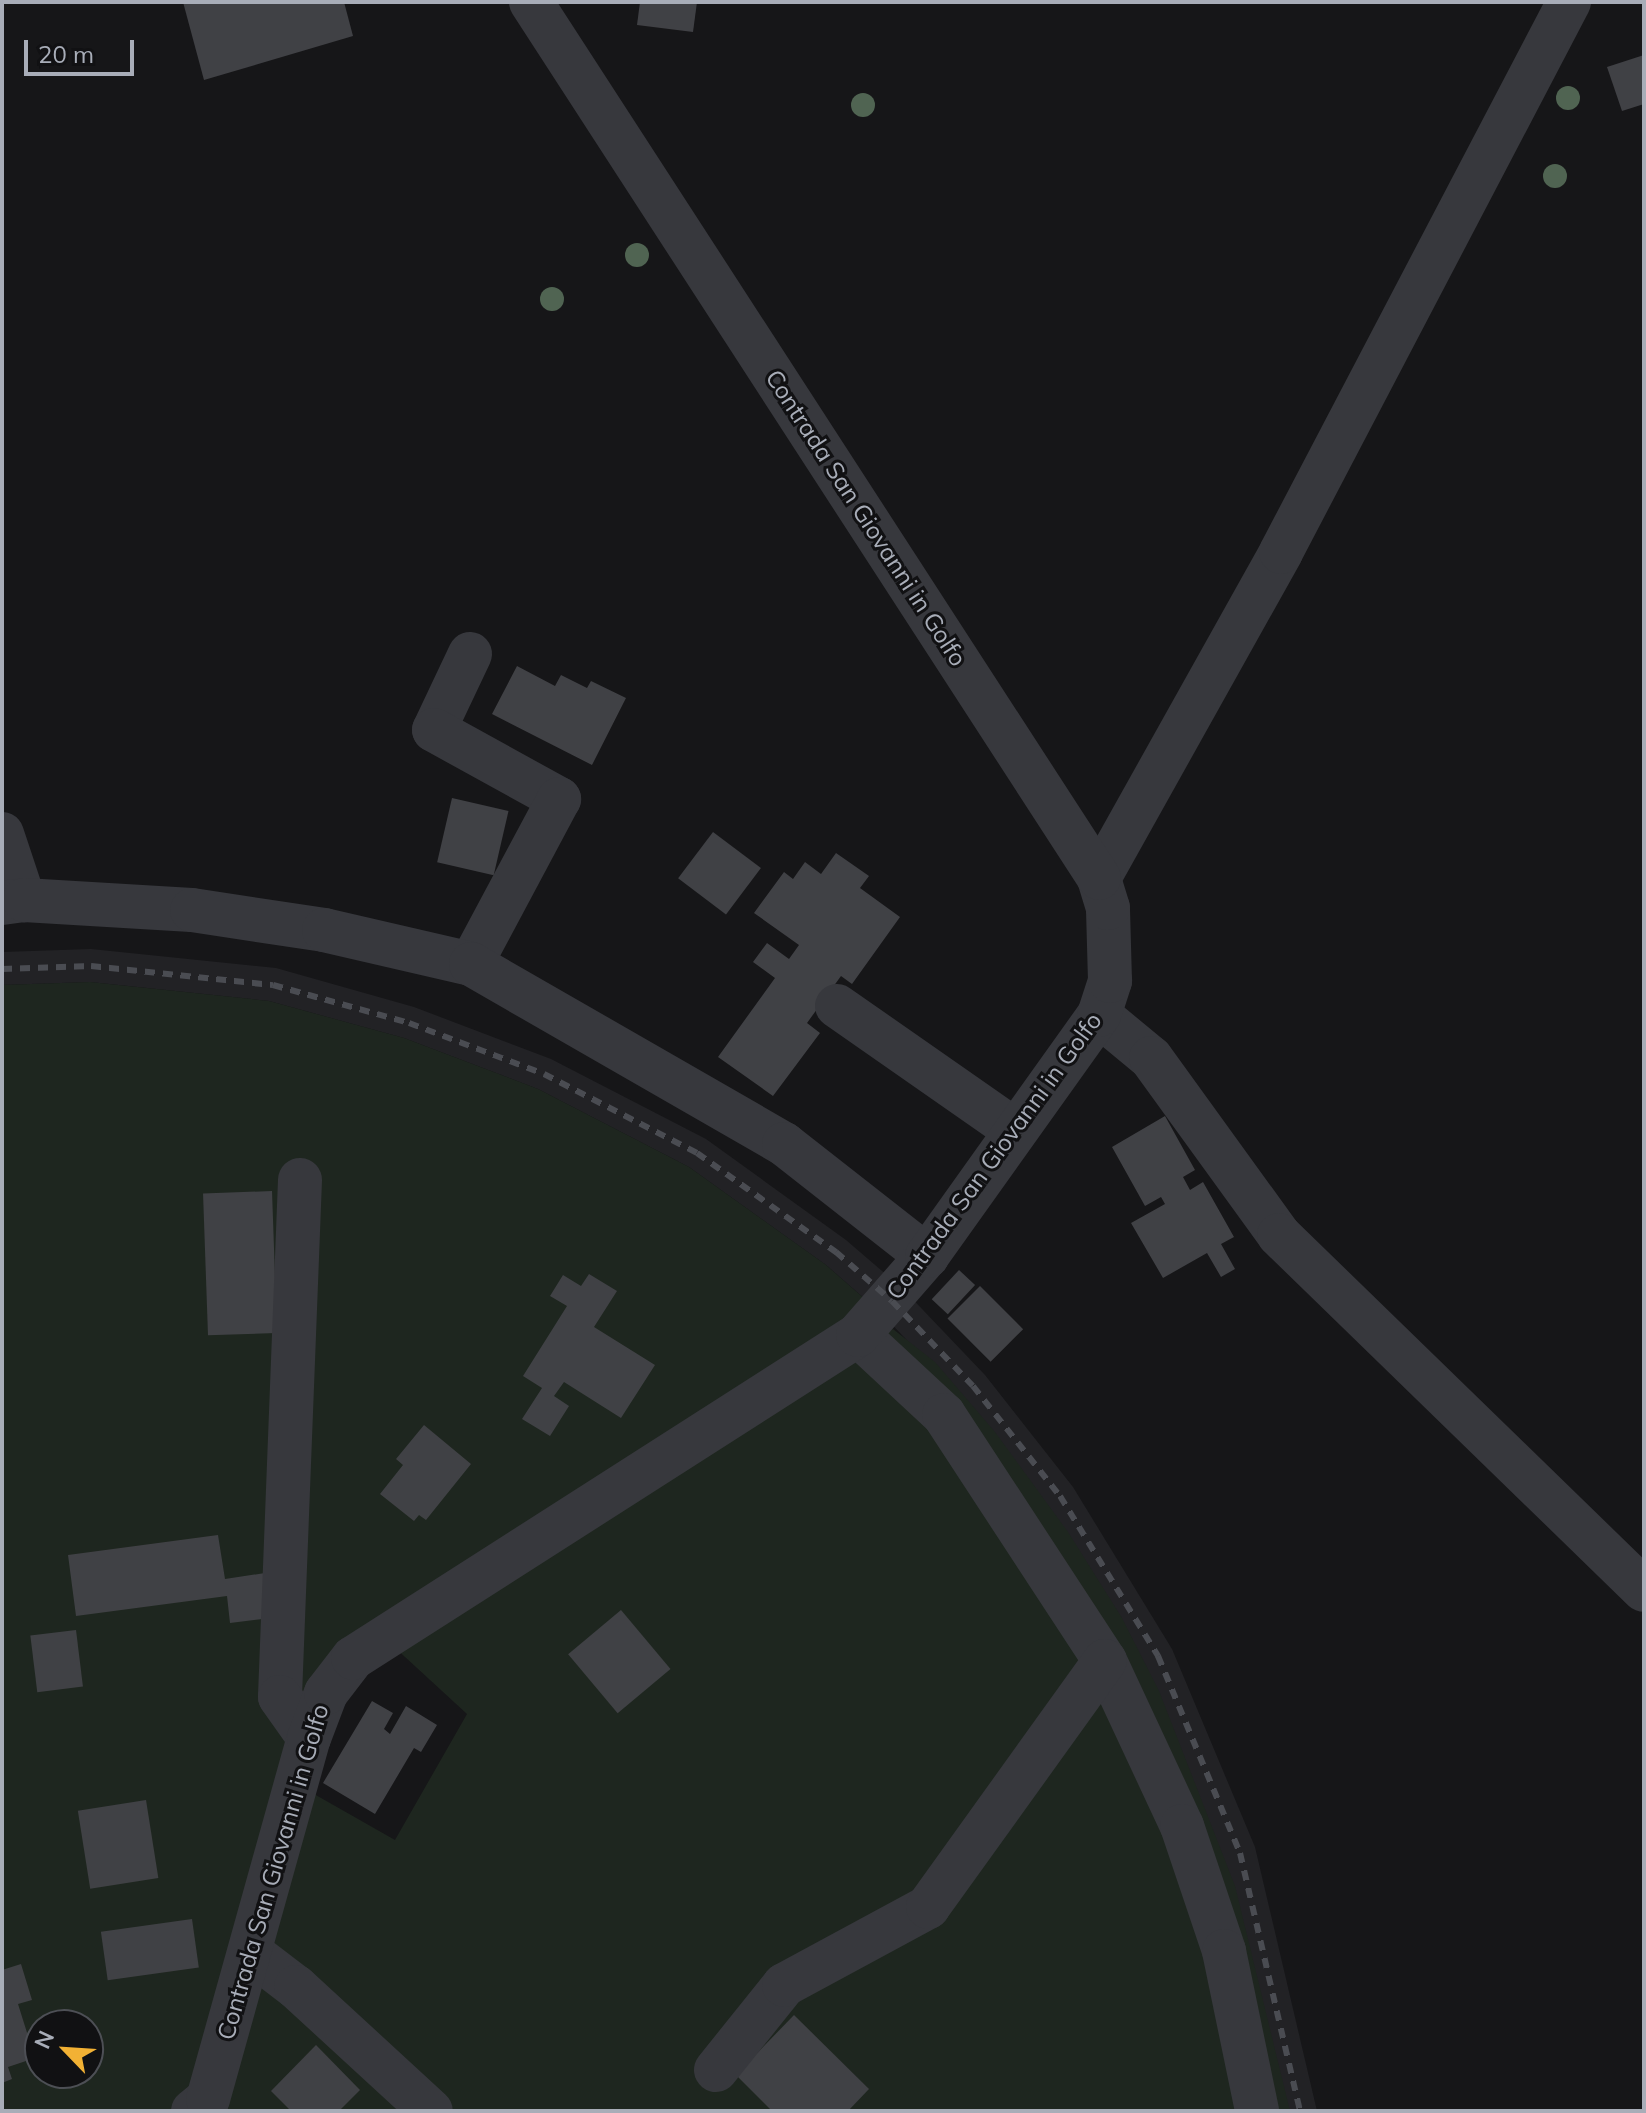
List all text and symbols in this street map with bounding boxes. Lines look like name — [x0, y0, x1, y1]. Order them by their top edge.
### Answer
scale bar — [28, 24, 138, 74]
text: 20 m — [38, 39, 94, 69]
street label: Contrada San Giovanni in Golfo — [759, 364, 973, 672]
street label: Contrada San Giovanni in Golfo — [880, 1007, 1108, 1305]
street label: Contrada San Giovanni in Golfo — [211, 1701, 335, 2043]
north arrow — [24, 2009, 104, 2089]
text: N — [28, 2026, 60, 2053]

